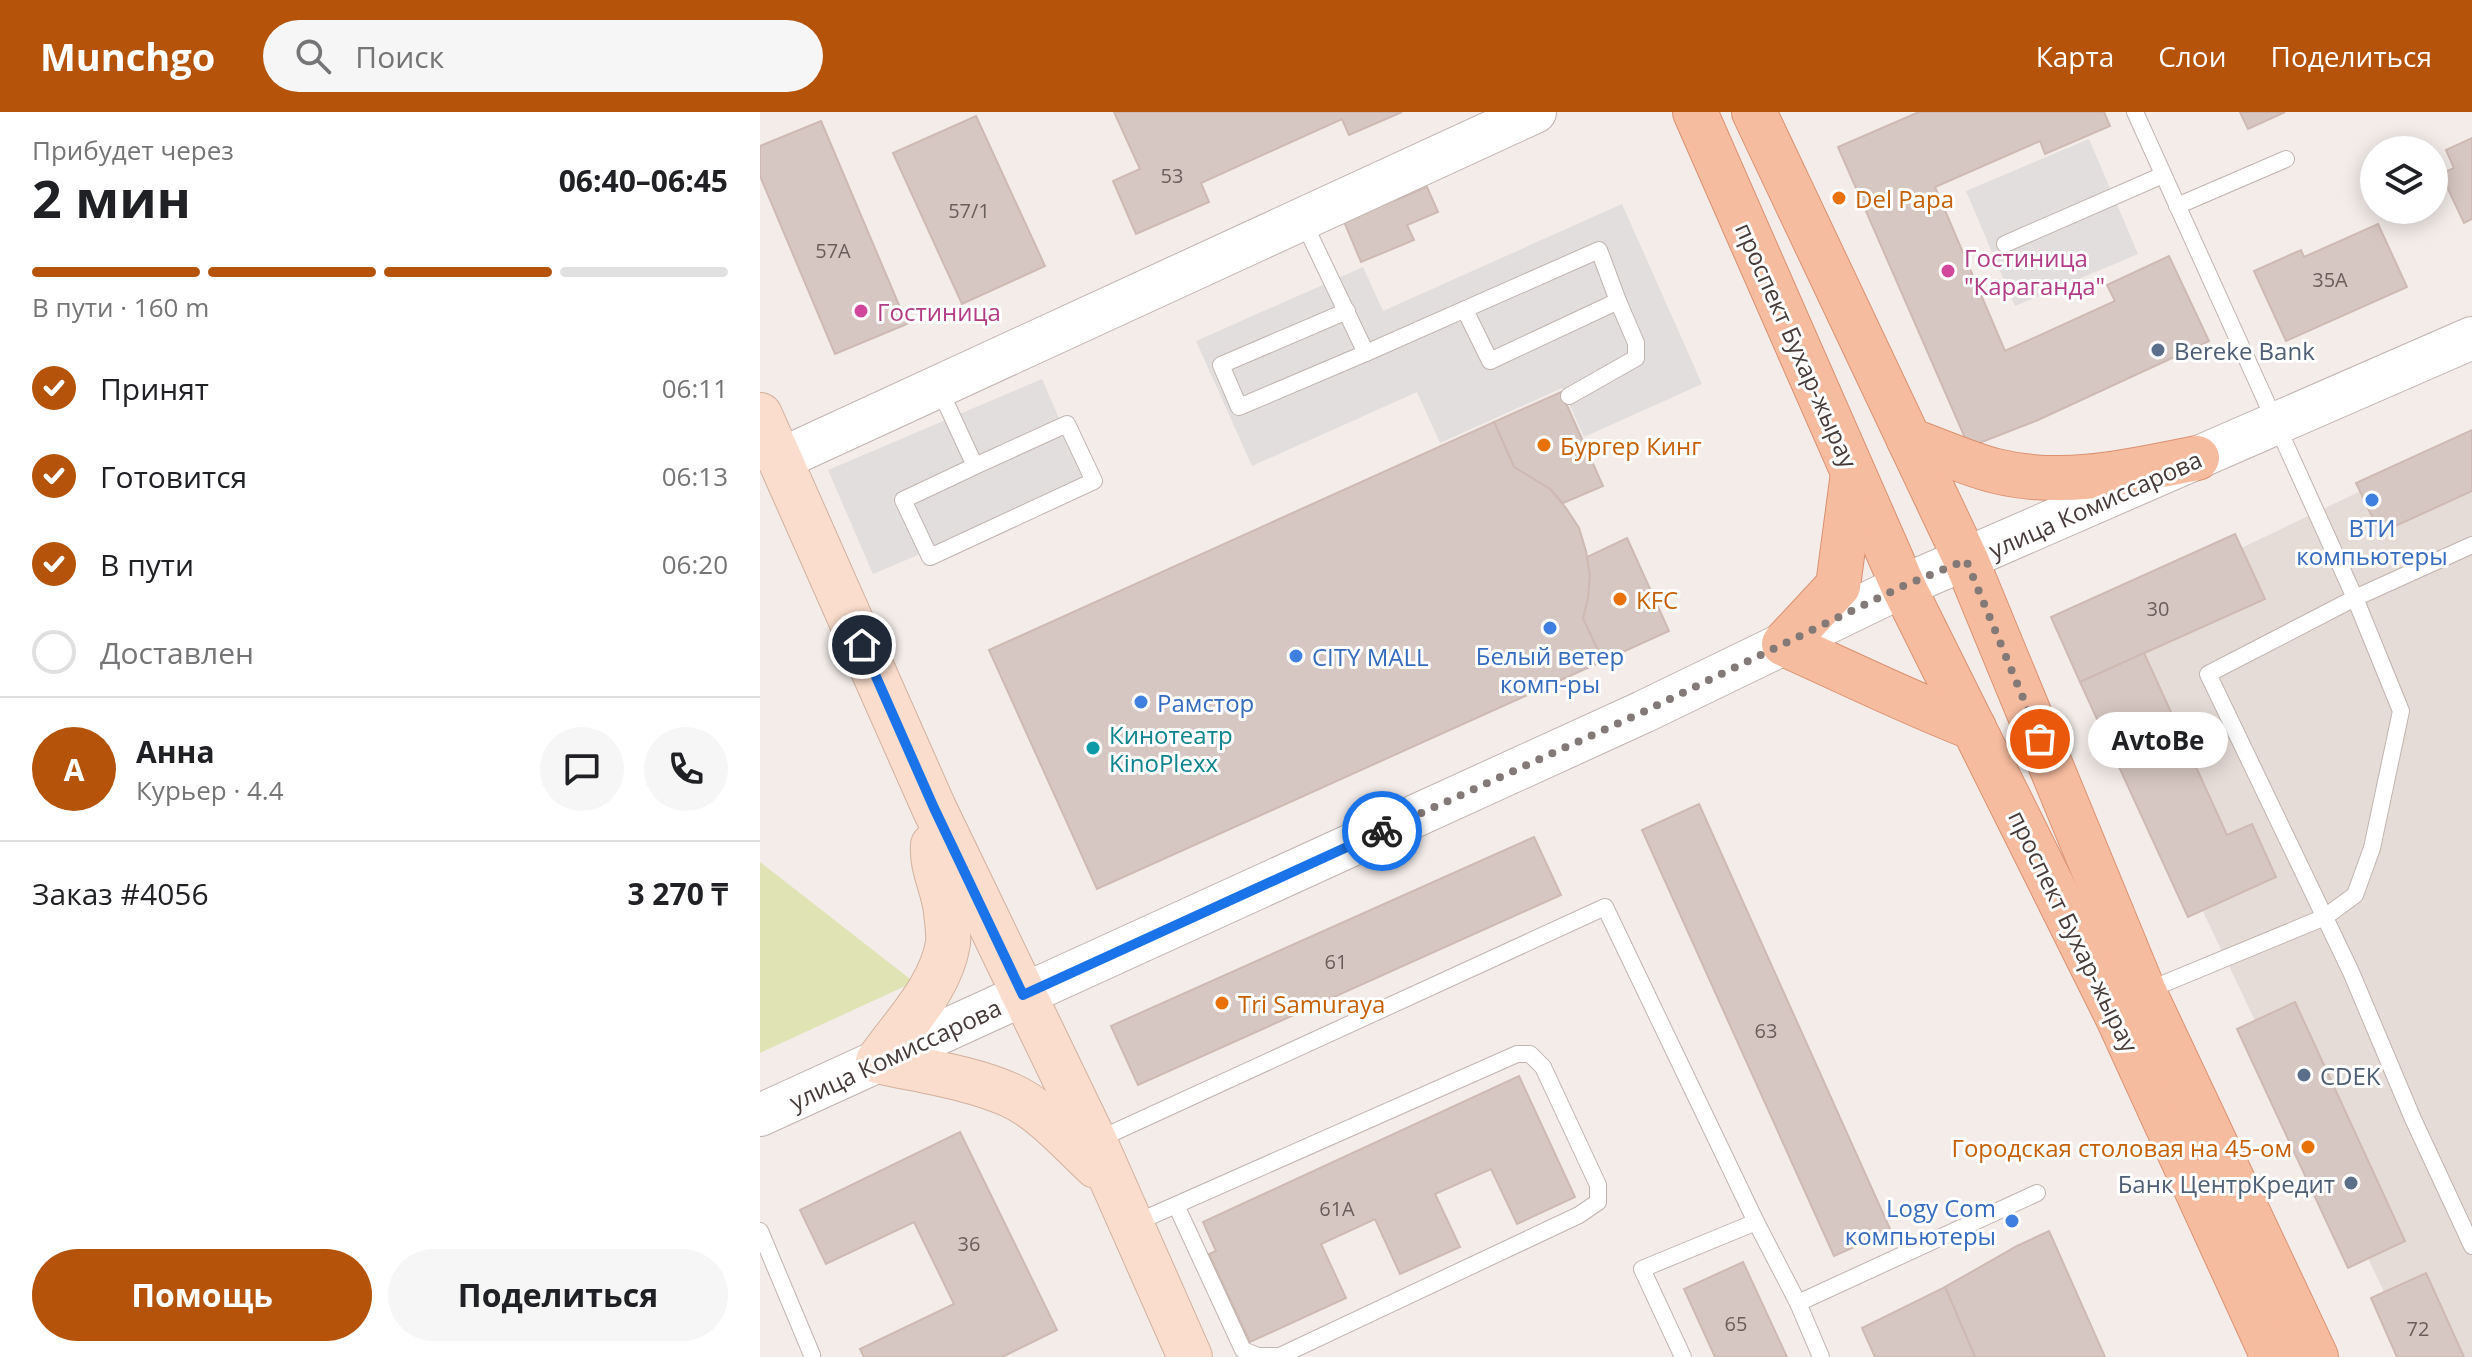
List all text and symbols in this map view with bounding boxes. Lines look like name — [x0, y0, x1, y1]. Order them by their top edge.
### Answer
search box — [263, 20, 823, 92]
text: Munchgo — [40, 30, 215, 82]
icon: search — [291, 34, 335, 78]
text: Поиск — [355, 36, 444, 77]
text: Карта — [2036, 37, 2114, 75]
text: Слои — [2158, 37, 2227, 75]
text: Поделиться — [2271, 37, 2432, 75]
text: Прибудет через — [32, 132, 234, 168]
map controls — [2360, 136, 2448, 224]
button: layers — [2360, 136, 2448, 224]
text: 06:40–06:45 — [559, 160, 728, 201]
text: 2 мин — [32, 162, 191, 233]
house number: 53 — [1161, 162, 1183, 189]
place label: Del Papa — [1855, 182, 1954, 215]
marker: Del Papa — [1830, 189, 1848, 207]
house number: 57/1 — [948, 197, 990, 224]
street label: проспект Бухар-жырау — [1728, 217, 1866, 474]
house number: 57А — [815, 237, 851, 264]
place label: Гостиница "Караганда" — [1964, 241, 2105, 302]
marker: Гостиница "Караганда" — [1939, 262, 1957, 280]
house number: 35А — [2312, 266, 2348, 293]
text: В пути · 160 m — [32, 289, 209, 325]
place label: Гостиница — [877, 295, 1001, 328]
marker: Гостиница — [852, 302, 870, 320]
place label: Bereke Bank — [2174, 334, 2315, 367]
marker: Bereke Bank — [2149, 341, 2167, 359]
icon: check — [32, 366, 76, 410]
text: Принят — [100, 368, 209, 409]
text: 06:11 — [662, 370, 728, 406]
place label: Бургер Кинг — [1560, 429, 1702, 462]
marker: Бургер Кинг — [1535, 436, 1553, 454]
street label: улица Комиссарова — [1983, 442, 2207, 566]
icon: check — [32, 454, 76, 498]
text: Готовится — [100, 456, 247, 497]
text: 06:13 — [662, 458, 728, 494]
marker: ВТИ компьютеры — [2363, 491, 2381, 509]
place label: ВТИ компьютеры — [2296, 511, 2448, 572]
icon: check — [32, 542, 76, 586]
text: В пути — [100, 544, 194, 585]
text: 06:20 — [662, 546, 728, 582]
place label: KFC — [1636, 583, 1678, 616]
marker: KFC — [1611, 590, 1629, 608]
house number: 30 — [2147, 595, 2169, 622]
pin — [828, 611, 896, 679]
marker: Белый ветер комп-ры — [1541, 619, 1559, 637]
icon: home — [840, 623, 884, 667]
text: Доставлен — [100, 632, 254, 673]
place label: Белый ветер комп-ры — [1476, 639, 1624, 700]
place label: CITY MALL — [1312, 640, 1429, 673]
marker: CITY MALL — [1287, 647, 1305, 665]
place label: Рамстор — [1157, 686, 1254, 719]
marker: Рамстор — [1132, 693, 1150, 711]
pin — [2006, 705, 2074, 773]
callout: AvtoBe — [2088, 711, 2228, 767]
icon: bag — [2018, 717, 2062, 761]
place label: Кинотеатр KinoPlexx — [1109, 718, 1233, 779]
text: AvtoBe — [2112, 722, 2204, 758]
button: chat — [540, 727, 624, 811]
button: phone — [644, 727, 728, 811]
text: Анна — [136, 731, 215, 772]
marker: Кинотеатр KinoPlexx — [1084, 739, 1102, 757]
text: А — [64, 749, 84, 790]
text: Курьер · 4.4 — [136, 772, 284, 808]
courier — [1342, 791, 1422, 871]
street label: проспект Бухар-жырау — [2001, 805, 2147, 1058]
icon: bike — [1360, 809, 1404, 853]
text: Заказ #4056 — [32, 873, 209, 914]
text: 3 270 ₸ — [627, 873, 728, 914]
house number: 61 — [1325, 948, 1347, 975]
place label: Tri Samuraya — [1238, 987, 1385, 1020]
street label: улица Комиссарова — [784, 990, 1006, 1118]
marker: Tri Samuraya — [1213, 994, 1231, 1012]
house number: 63 — [1755, 1017, 1777, 1044]
place label: CDEK — [2320, 1059, 2381, 1092]
marker: CDEK — [2295, 1066, 2313, 1084]
place label: Городская столовая на 45-ом — [1951, 1131, 2292, 1164]
marker: Городская столовая на 45-ом — [2299, 1138, 2317, 1156]
place label: Банк ЦентрКредит — [2118, 1167, 2335, 1200]
marker: Банк ЦентрКредит — [2342, 1174, 2360, 1192]
place label: Logy Com компьютеры — [1845, 1191, 1996, 1252]
house number: 61А — [1319, 1195, 1355, 1222]
marker: Logy Com компьютеры — [2003, 1212, 2021, 1230]
house number: 36 — [958, 1230, 980, 1257]
button: Помощь — [32, 1249, 372, 1341]
button: Поделиться — [388, 1249, 728, 1341]
house number: 65 — [1725, 1310, 1747, 1337]
house number: 72 — [2407, 1315, 2429, 1342]

